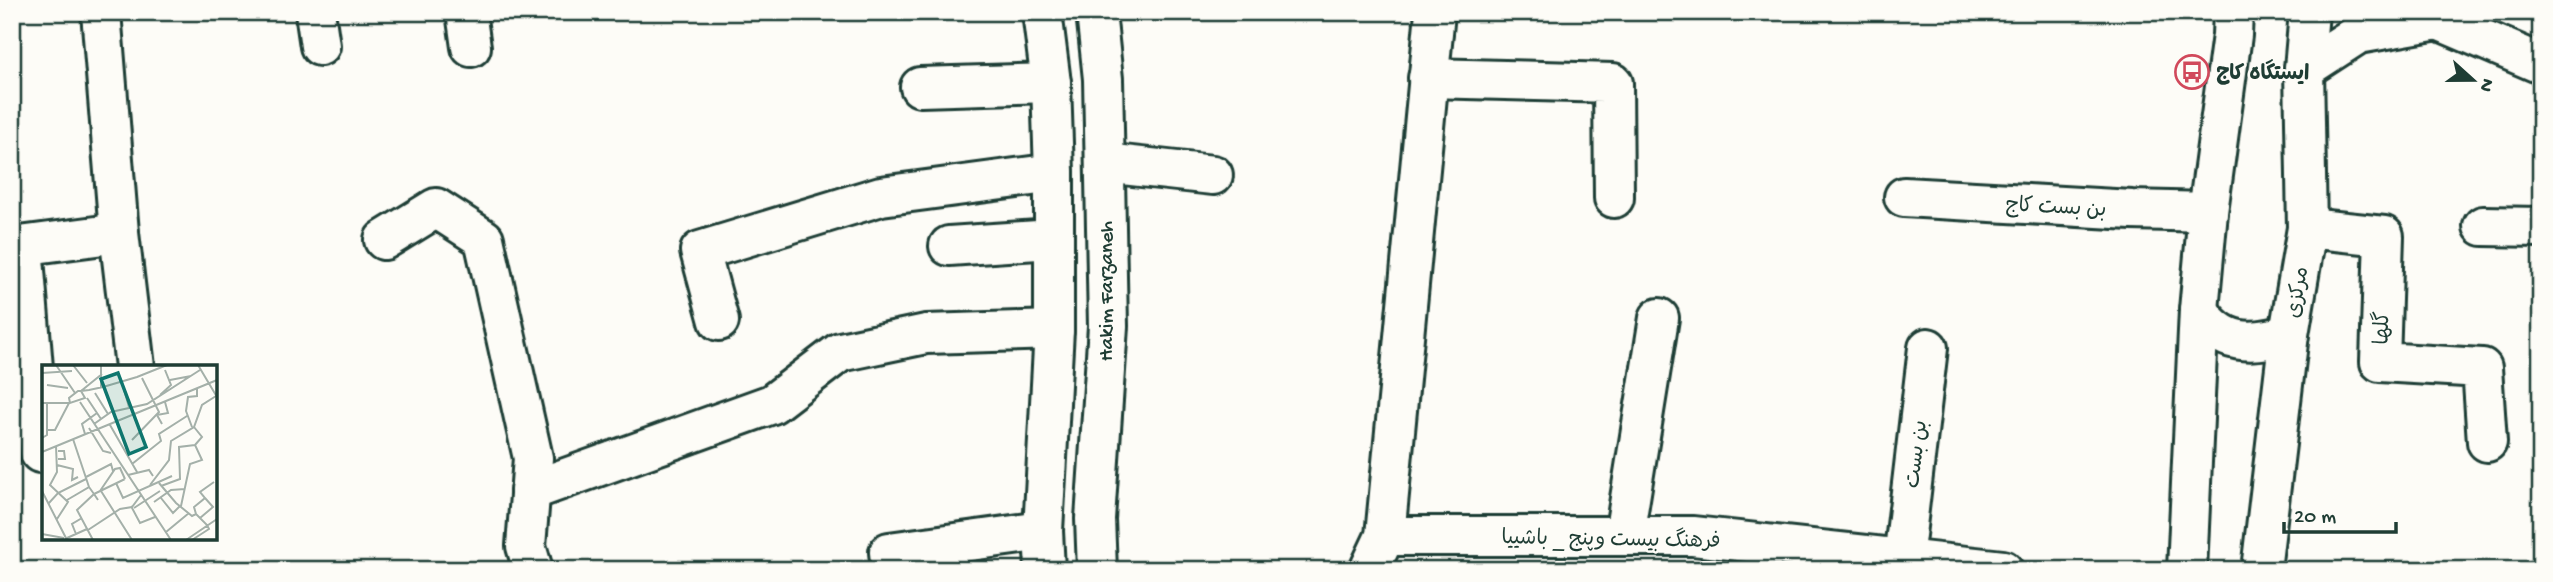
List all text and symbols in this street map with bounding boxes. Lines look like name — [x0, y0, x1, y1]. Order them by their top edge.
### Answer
north arrow — [2438, 46, 2508, 116]
bus stop icon: ایستگاه کاج — [2173, 53, 2211, 91]
place label: ایستگاه کاج — [2216, 59, 2309, 88]
text: N — [2473, 75, 2499, 95]
street label: بن بست کاج — [2005, 194, 2107, 225]
street label: Hakim Farzaneh — [1096, 221, 1121, 361]
street label: مرکزی — [2283, 265, 2316, 320]
street label: گلها — [2368, 311, 2398, 345]
inset map — [42, 365, 217, 540]
street label: بن بست — [1902, 419, 1935, 490]
scale bar — [2284, 491, 2396, 535]
text: 20 m — [2294, 506, 2336, 531]
street label: فرهنگ بیست وپنج _ باشییا — [1501, 524, 1721, 556]

